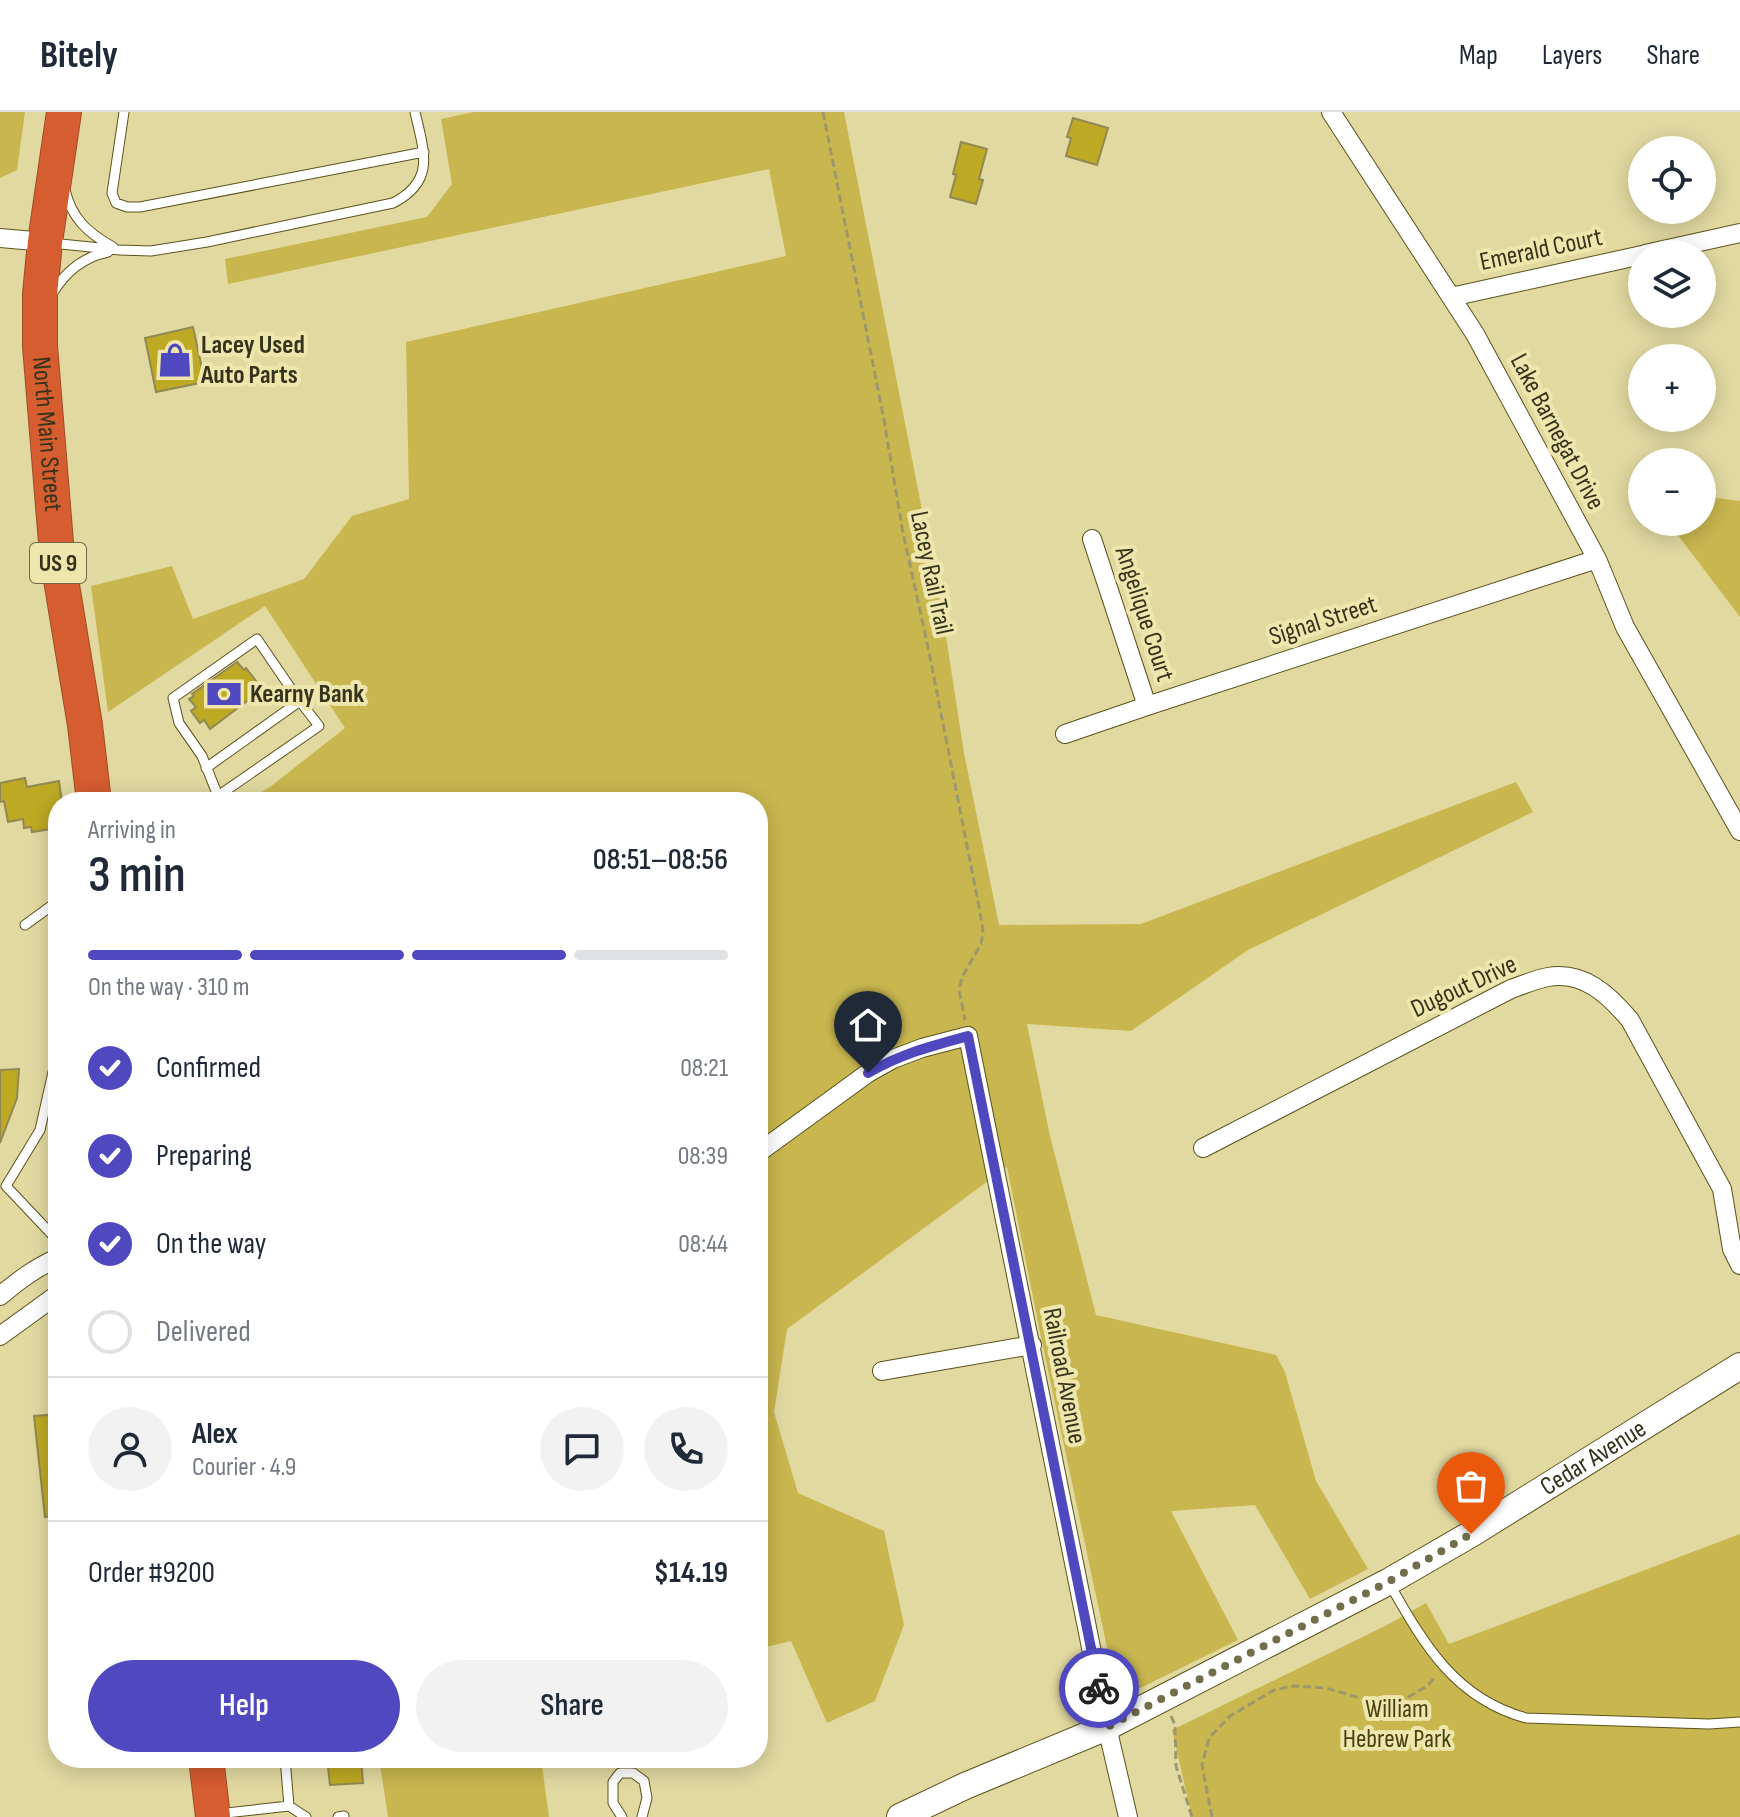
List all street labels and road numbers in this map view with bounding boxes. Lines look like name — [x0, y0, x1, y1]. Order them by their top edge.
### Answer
street label: Emerald Court — [1477, 222, 1605, 278]
street label: Lake Barnegat Drive — [1503, 349, 1611, 515]
street label: North Main Street — [25, 355, 69, 513]
street label: Lacey Rail Trail — [903, 509, 959, 637]
street label: Angelique Court — [1107, 542, 1180, 685]
road number: US 9 — [30, 543, 86, 583]
street label: Signal Street — [1265, 589, 1381, 653]
street label: Dugout Drive — [1406, 949, 1522, 1025]
street label: Railroad Avenue — [1036, 1305, 1092, 1447]
street label: Cedar Avenue — [1535, 1413, 1652, 1502]

